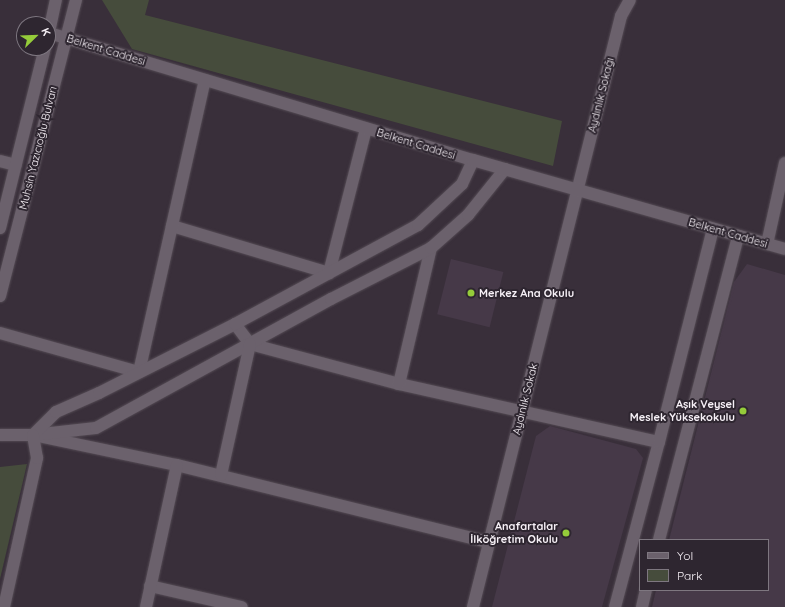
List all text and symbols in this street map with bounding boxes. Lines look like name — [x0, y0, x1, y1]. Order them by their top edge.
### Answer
north arrow — [16, 16, 56, 56]
text: K — [38, 26, 54, 38]
street label: Belkent Caddesi — [65, 32, 147, 68]
street label: Aydınlık Sokağı — [585, 56, 617, 134]
street label: Muhsin Yazıcıoğlu Bulvarı — [16, 85, 60, 211]
street label: Belkent Caddesi — [375, 126, 457, 162]
street label: Belkent Caddesi — [687, 215, 769, 251]
place label: Merkez Ana Okulu — [479, 286, 574, 300]
marker: Merkez Ana Okulu — [466, 288, 476, 298]
street label: Aydınlık Sokak — [510, 362, 540, 436]
place label: Aşık Veysel Meslek Yüksekokulu — [630, 398, 735, 424]
marker: Aşık Veysel Meslek Yüksekokulu — [738, 406, 748, 416]
place label: Anafartalar İlköğretim Okulu — [470, 520, 558, 546]
marker: Anafartalar İlköğretim Okulu — [561, 528, 571, 538]
legend — [639, 539, 769, 591]
text: Yol — [677, 548, 693, 563]
text: Park — [677, 568, 702, 583]

